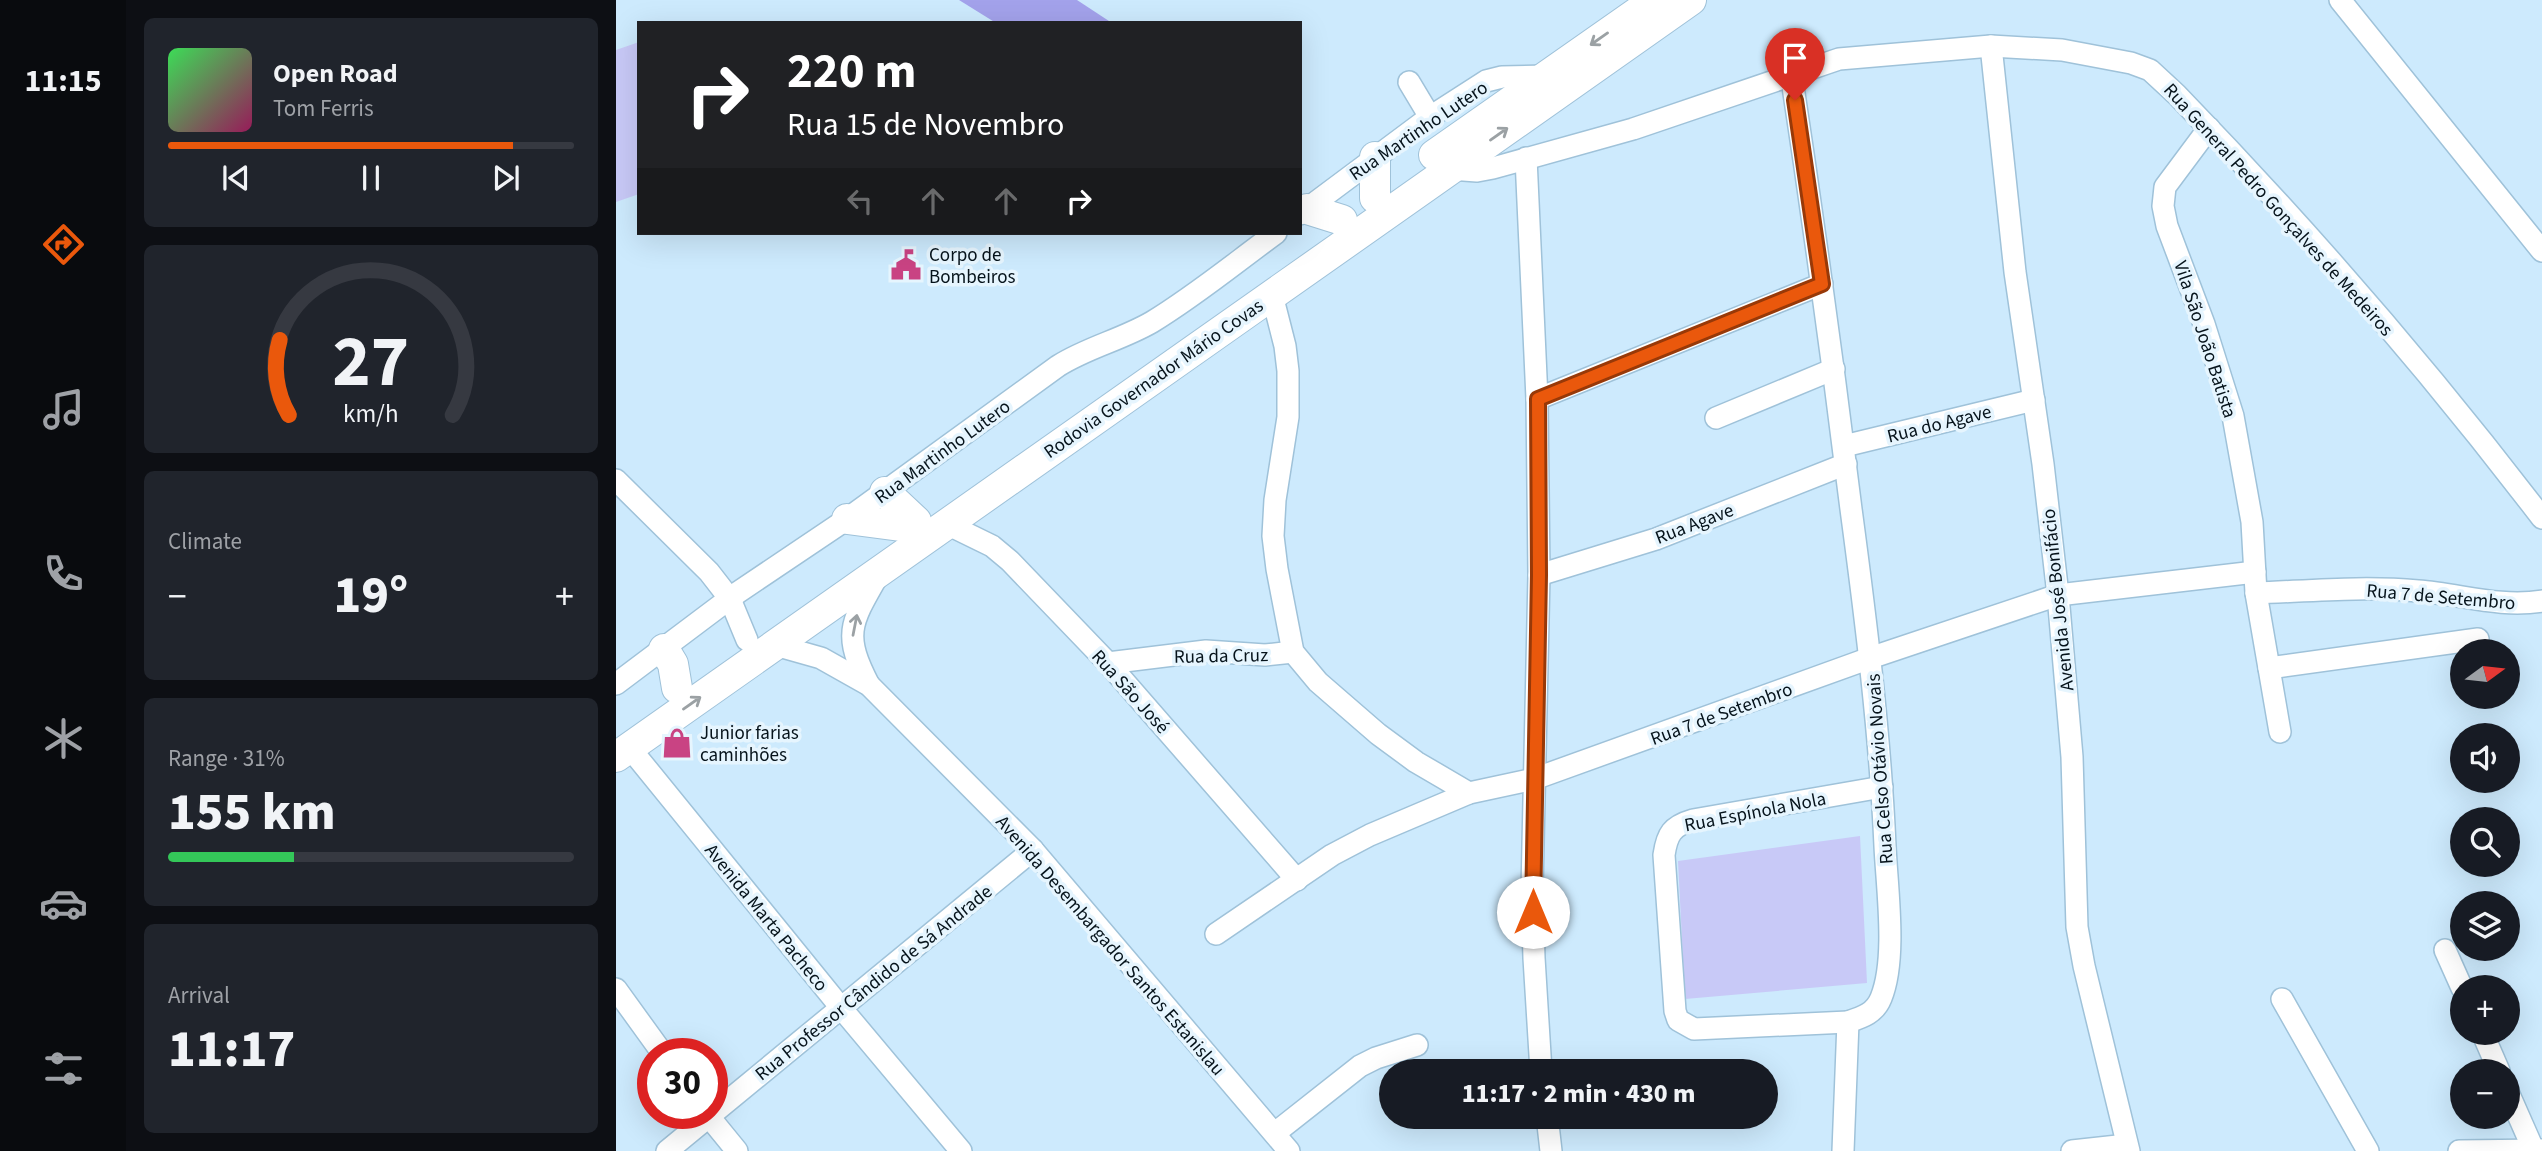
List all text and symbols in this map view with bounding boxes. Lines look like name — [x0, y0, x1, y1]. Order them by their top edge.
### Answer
pin — [1765, 28, 1825, 100]
one-way arrow — [1589, 32, 1609, 46]
text: 220 m — [787, 37, 916, 107]
icon: arrive — [1776, 39, 1814, 77]
icon: right — [672, 49, 763, 140]
text: Open Road — [273, 55, 398, 92]
text: 11:15 — [24, 58, 102, 104]
street label: Rua Martinho Lutero — [1344, 75, 1494, 188]
street label: Rua General Pedro Gonçalves de Medeiros — [2157, 78, 2399, 342]
text: Tom Ferris — [273, 92, 374, 125]
text: Rua 15 de Novembro — [787, 102, 1064, 148]
one-way arrow — [1489, 127, 1508, 141]
icon: previous — [217, 159, 255, 197]
icon: pause — [352, 159, 390, 197]
icon: next — [487, 159, 525, 197]
icon: left — [841, 182, 879, 220]
icon: ahead — [914, 182, 952, 220]
icon: ahead — [987, 182, 1025, 220]
icon: right — [1060, 182, 1098, 220]
icon: directions — [39, 220, 88, 269]
place label: Corpo de Bombeiros — [929, 242, 1015, 291]
public building icon: Corpo de Bombeiros — [889, 248, 923, 282]
street label: Vila São João Batista — [2166, 257, 2243, 422]
street label: Rodovia Governador Mário Covas — [1039, 293, 1269, 466]
text: 27 — [333, 310, 409, 414]
icon: music — [39, 385, 88, 434]
street label: Rua Martinho Lutero — [869, 394, 1016, 511]
text: km/h — [343, 396, 399, 432]
street label: Rua do Agave — [1884, 398, 1994, 450]
street label: Rua Agave — [1651, 497, 1738, 552]
street label: Avenida José Bonifácio — [2036, 508, 2081, 692]
text: Climate — [168, 525, 242, 558]
icon: phone — [39, 549, 88, 598]
text: 19° — [334, 559, 408, 633]
text: − — [168, 570, 187, 624]
text: + — [555, 570, 574, 624]
street label: Rua 7 de Setembro — [2365, 578, 2516, 617]
one-way arrow — [849, 614, 862, 636]
north arrow — [2450, 639, 2520, 709]
map controls — [2450, 639, 2520, 1129]
street label: Rua da Cruz — [1174, 642, 1268, 671]
street label: Rua São José — [1085, 644, 1175, 740]
street label: Rua Celso Otávio Novais — [1860, 673, 1901, 865]
street label: Rua 7 de Setembro — [1647, 676, 1796, 753]
one-way arrow — [682, 696, 701, 710]
icon: climate — [39, 714, 88, 763]
place label: Junior farias caminhões — [700, 720, 799, 769]
button: sound — [2450, 723, 2520, 793]
shop icon: Junior farias caminhões — [660, 726, 694, 760]
text: Range · 31% — [168, 742, 285, 775]
text: 155 km — [168, 776, 336, 850]
street label: Rua Espínola Nola — [1682, 786, 1828, 839]
button: search — [2450, 807, 2520, 877]
street label: Avenida Desembargador Santos Estanislau — [989, 810, 1231, 1082]
street label: Avenida Marta Pacheco — [698, 838, 834, 998]
position arrow — [1496, 875, 1570, 949]
icon: car — [39, 879, 88, 928]
street label: Rua Professor Cândido de Sá Andrade — [750, 879, 998, 1088]
button: layers — [2450, 891, 2520, 961]
button: + — [2450, 975, 2520, 1045]
text: Arrival — [168, 979, 230, 1012]
text: 11:17 — [168, 1013, 295, 1087]
speed limit sign: 30 — [637, 1038, 728, 1129]
icon: filters — [39, 1044, 88, 1093]
button: − — [2450, 1059, 2520, 1129]
text: 11:17 · 2 min · 430 m — [1462, 1075, 1695, 1112]

